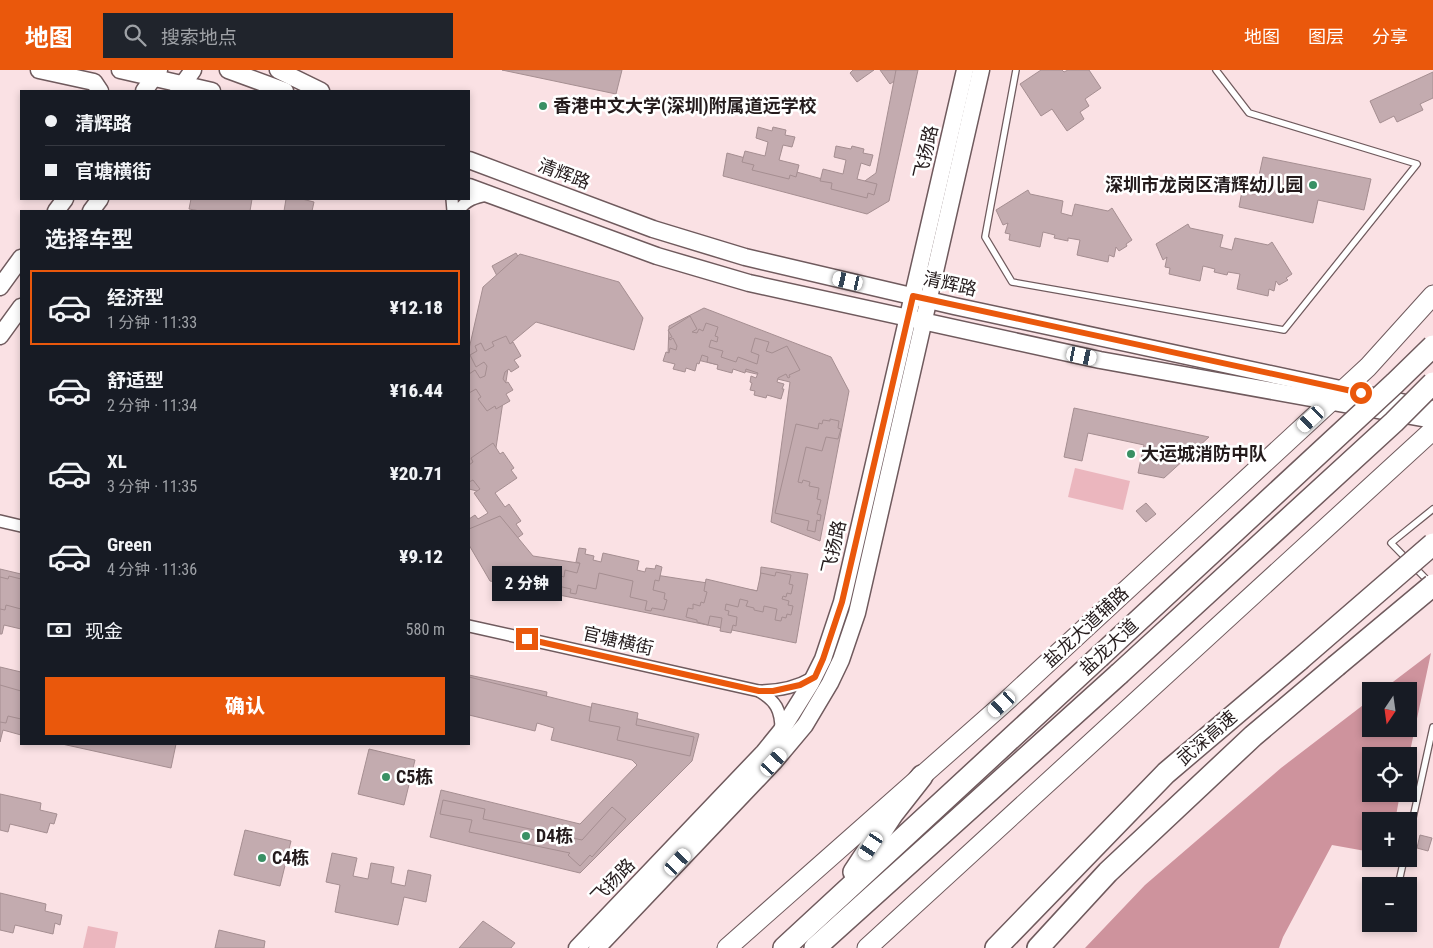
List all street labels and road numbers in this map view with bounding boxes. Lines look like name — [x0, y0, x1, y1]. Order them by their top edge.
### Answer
street label: 飞扬路 — [909, 123, 942, 181]
street label: 清辉路 — [535, 154, 593, 193]
street label: 清辉路 — [921, 267, 979, 300]
street label: 飞扬路 — [817, 518, 850, 576]
street label: 盐龙大道辅路 — [1039, 582, 1133, 672]
street label: 盐龙大道 — [1075, 615, 1143, 679]
street label: 官塘横街 — [581, 622, 656, 659]
street label: 武深高速 — [1173, 706, 1241, 769]
street label: 飞扬路 — [586, 854, 639, 907]

